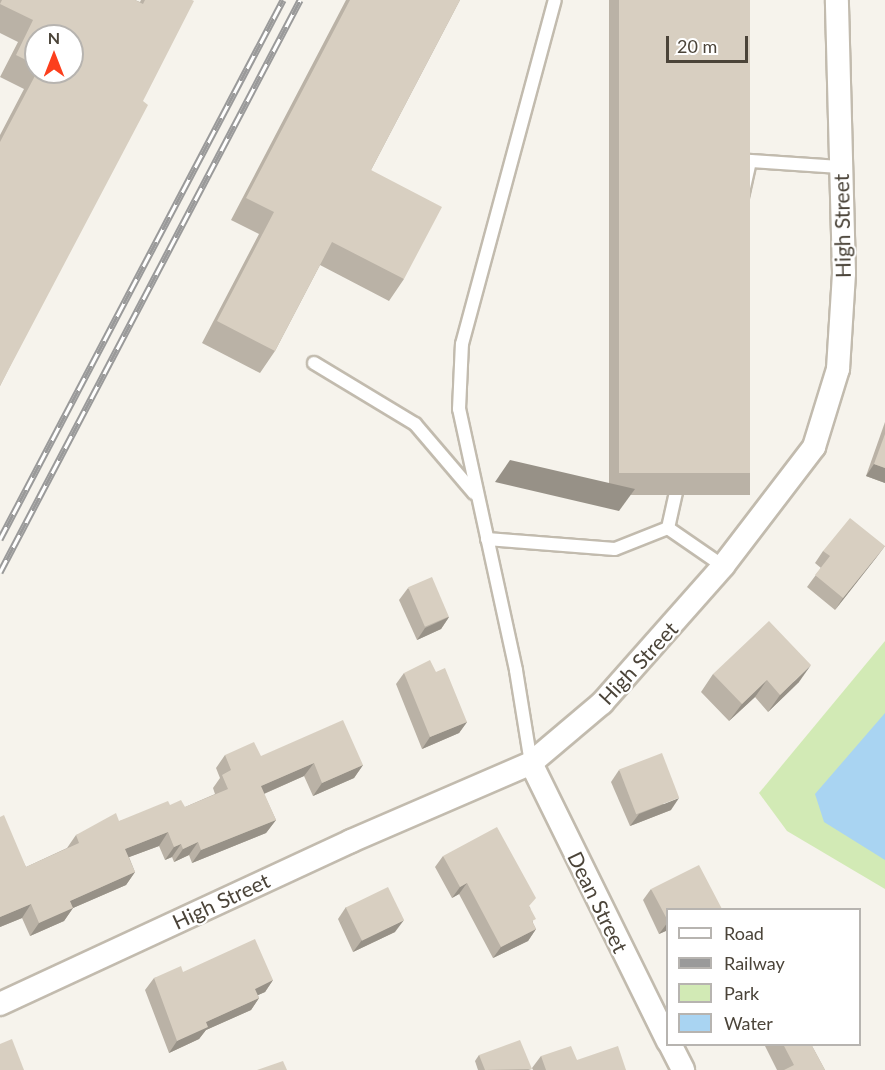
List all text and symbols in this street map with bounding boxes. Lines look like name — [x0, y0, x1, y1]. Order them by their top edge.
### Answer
north arrow — [24, 24, 84, 84]
scale bar — [669, 24, 752, 62]
text: N — [48, 28, 60, 47]
text: 20 m — [677, 35, 717, 57]
street label: High Street — [828, 174, 856, 278]
street label: High Street — [593, 616, 683, 710]
street label: Dean Street — [563, 847, 633, 957]
street label: High Street — [168, 868, 274, 934]
legend — [666, 908, 861, 1046]
text: Road — [724, 922, 764, 944]
text: Railway — [724, 952, 785, 974]
text: Park — [724, 982, 759, 1004]
text: Water — [724, 1012, 773, 1034]

